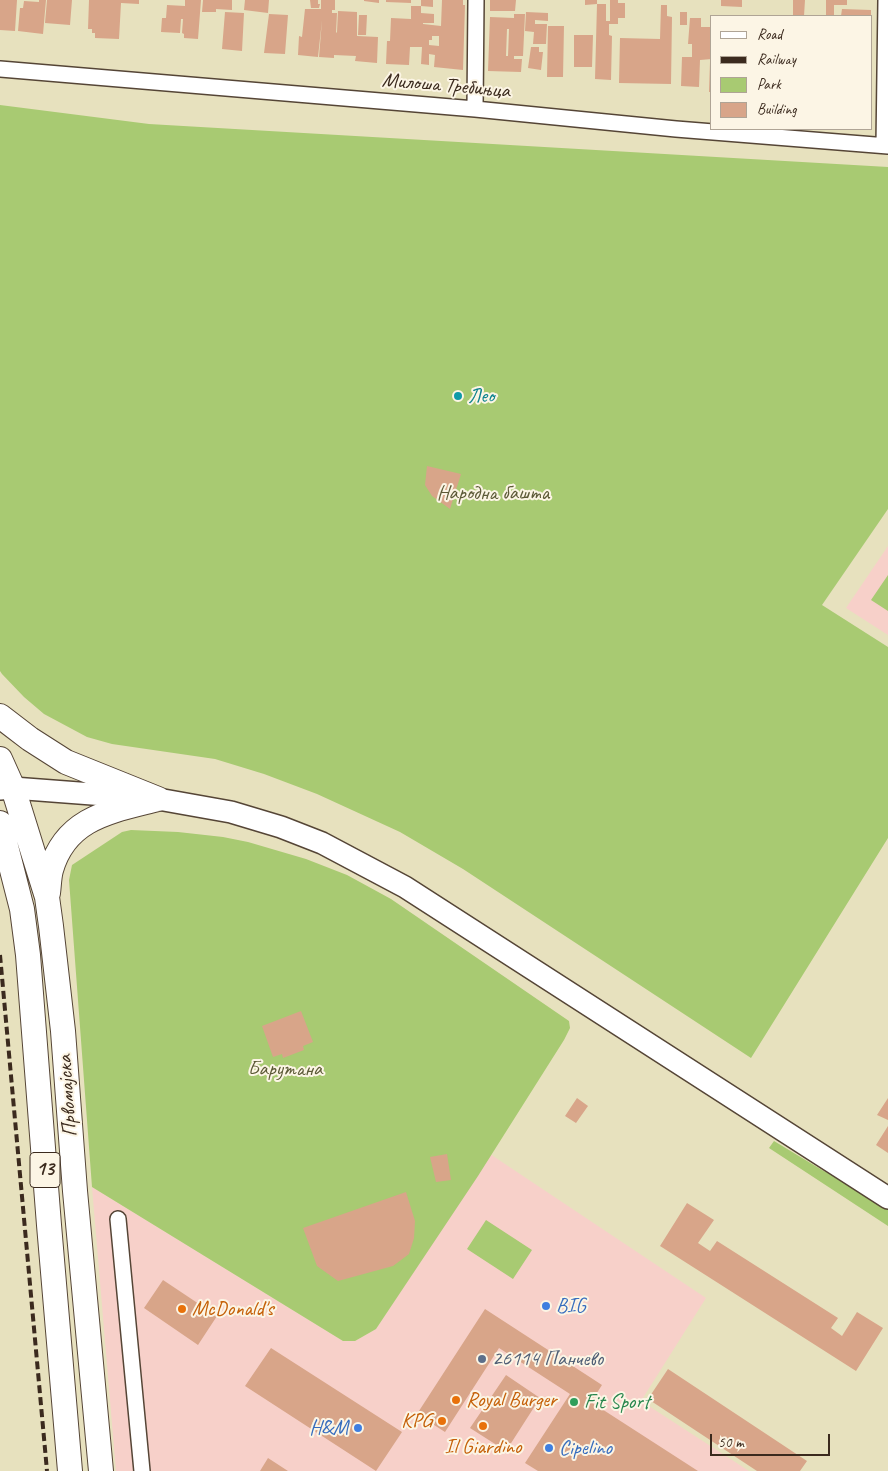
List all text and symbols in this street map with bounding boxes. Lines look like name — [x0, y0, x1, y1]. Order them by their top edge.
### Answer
legend — [710, 15, 873, 130]
text: Road — [757, 25, 782, 44]
text: Railway — [757, 50, 796, 69]
street label: Милоша Требињца — [381, 68, 511, 104]
text: Park — [757, 75, 781, 94]
text: Building — [757, 100, 796, 119]
place label: Лео — [468, 383, 495, 409]
marker: Лео — [452, 390, 464, 402]
park label: Народна башта — [437, 480, 549, 506]
street label: Првомајска — [53, 1054, 83, 1138]
park label: Барутана — [248, 1056, 322, 1082]
road number: 13 — [30, 1152, 60, 1188]
place label: BIG — [556, 1293, 586, 1319]
place label: McDonald's — [192, 1296, 273, 1322]
marker: BIG — [540, 1300, 552, 1312]
marker: McDonald's — [176, 1303, 188, 1315]
place label: 26114 Панчево — [492, 1346, 603, 1372]
marker: 26114 Панчево — [476, 1353, 488, 1365]
place label: Royal Burger — [466, 1387, 557, 1413]
place label: Fit Sport — [584, 1389, 650, 1415]
marker: Royal Burger — [450, 1394, 462, 1406]
marker: Fit Sport — [568, 1396, 580, 1408]
place label: KPG — [401, 1408, 432, 1434]
place label: H&M — [309, 1415, 348, 1441]
marker: KPG — [436, 1415, 448, 1427]
marker: Il Giardino — [477, 1420, 489, 1432]
marker: H&M — [352, 1422, 364, 1434]
scale bar — [713, 1424, 833, 1456]
text: 50 m — [718, 1433, 744, 1452]
place label: Il Giardino — [445, 1434, 521, 1460]
place label: Cipelino — [559, 1435, 612, 1461]
marker: Cipelino — [543, 1442, 555, 1454]

